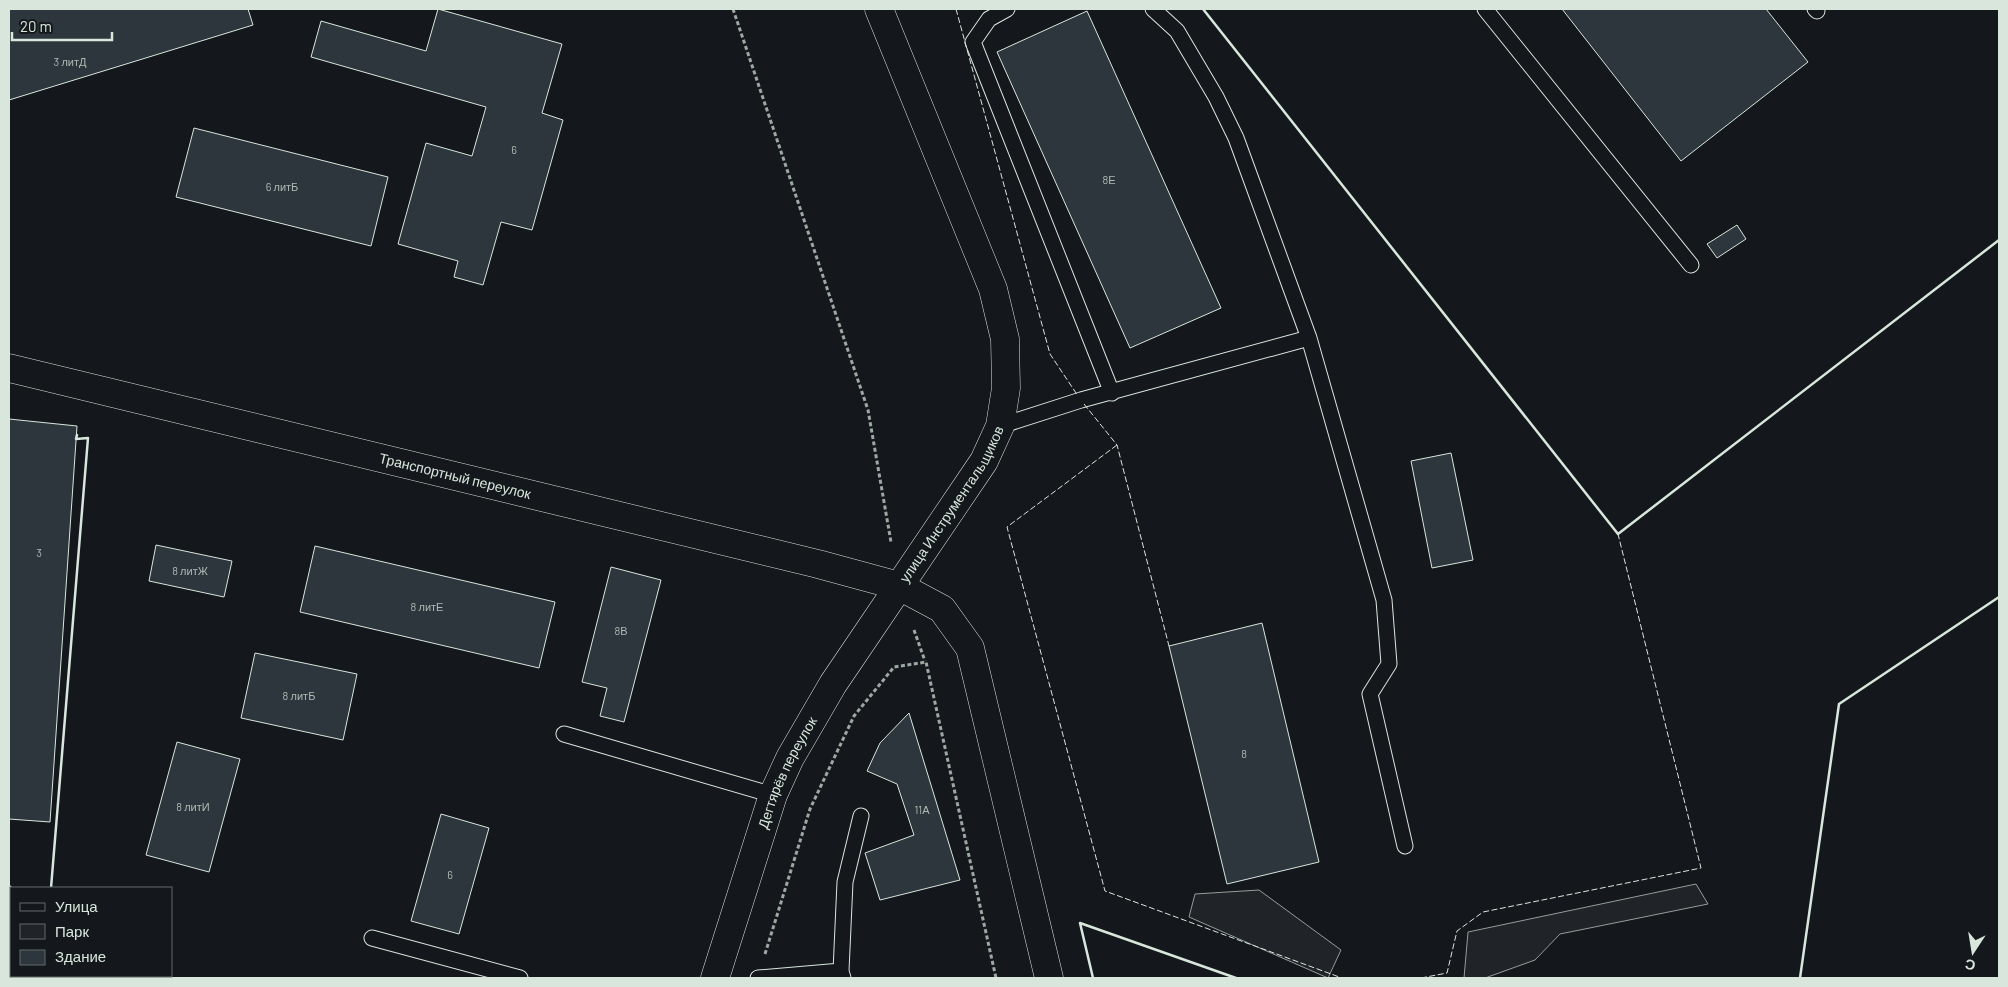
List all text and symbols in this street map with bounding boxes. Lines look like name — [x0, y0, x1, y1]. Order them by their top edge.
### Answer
scale bar — [12, 10, 112, 42]
text: 20 m — [20, 17, 52, 35]
house number: 3 литД — [54, 55, 87, 68]
house number: 6 — [511, 143, 517, 156]
house number: 8Е — [1102, 173, 1116, 186]
house number: 6 литБ — [266, 180, 298, 193]
street label: улица Инструментальщиков — [895, 423, 1007, 585]
street label: Транспортный переулок — [378, 449, 534, 502]
house number: 3 — [36, 546, 42, 559]
house number: 8 литЖ — [172, 564, 208, 577]
house number: 8 литЕ — [411, 600, 443, 613]
house number: 8В — [614, 624, 628, 637]
house number: 8 литБ — [283, 689, 315, 702]
street label: Дегтярёв переулок — [754, 713, 821, 831]
house number: 8 — [1241, 747, 1247, 760]
house number: 8 литИ — [176, 800, 210, 813]
house number: 11А — [914, 803, 930, 816]
house number: 6 — [447, 868, 453, 881]
legend — [10, 887, 172, 977]
text: Улица — [55, 897, 98, 915]
text: Парк — [55, 922, 89, 940]
north arrow — [1948, 927, 1998, 977]
text: Здание — [55, 947, 106, 965]
text: С — [1963, 956, 1977, 975]

